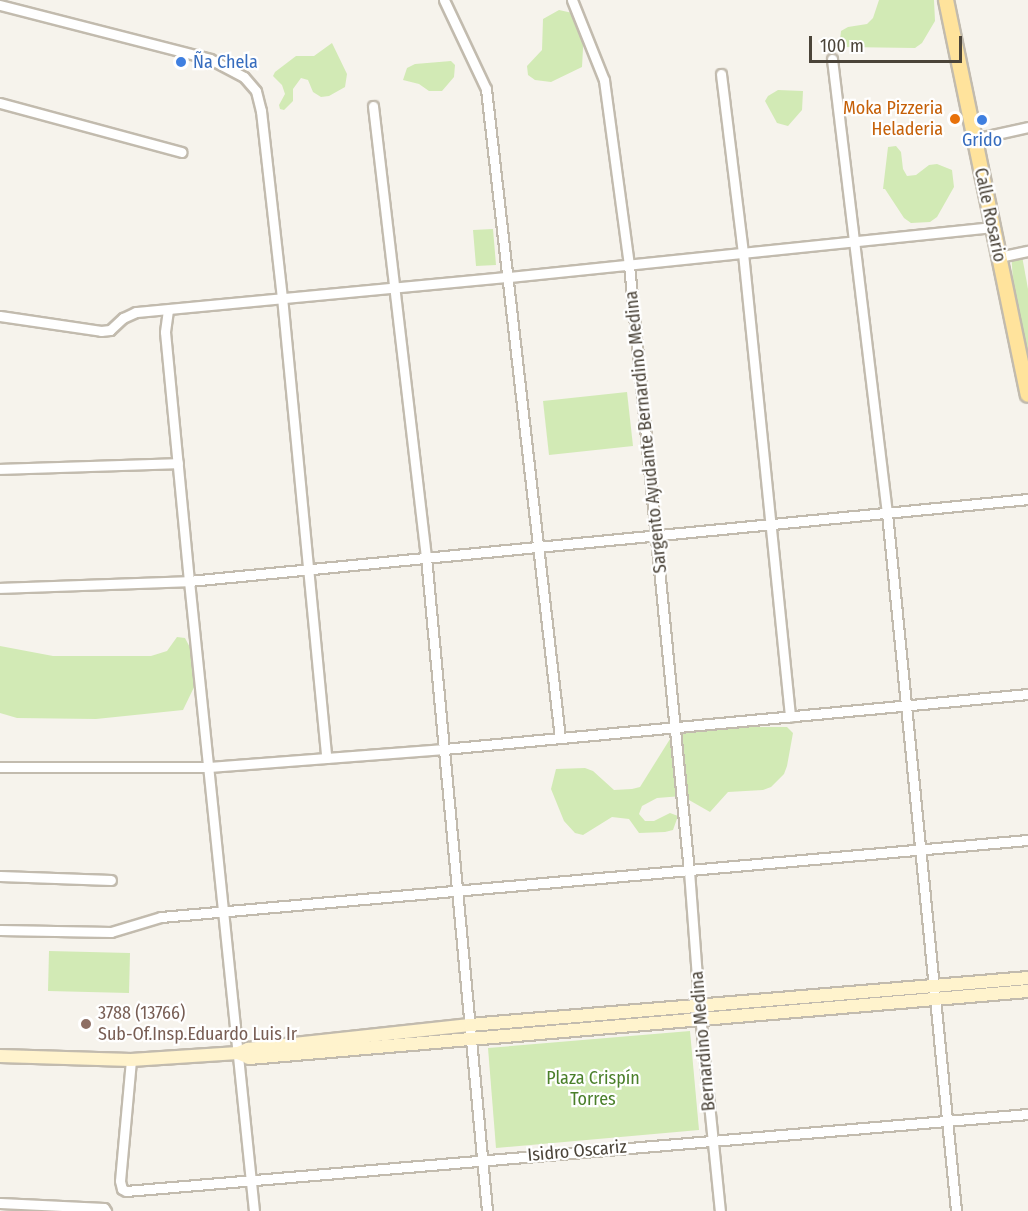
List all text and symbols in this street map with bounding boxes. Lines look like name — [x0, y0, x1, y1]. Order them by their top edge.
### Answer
scale bar — [812, 24, 965, 62]
text: 100 m — [820, 35, 864, 57]
place label: Ña Chela — [193, 51, 258, 73]
marker: Ña Chela — [174, 55, 188, 69]
place label: Moka Pizzeria Heladeria — [843, 98, 943, 140]
marker: Moka Pizzeria Heladeria — [948, 112, 962, 126]
marker: Grido — [975, 113, 989, 127]
place label: Grido — [962, 129, 1002, 151]
street label: Calle Rosario — [969, 166, 1011, 264]
street label: Sargento Ayudante Bernardino Medina — [620, 290, 672, 574]
street label: Bernardino Medina — [686, 970, 720, 1112]
place label: 3788 (13766) Sub-Of.Insp.Eduardo Luis Ir — [98, 1003, 297, 1046]
marker: 3788 (13766) Sub-Of.Insp.Eduardo Luis Ir — [79, 1017, 93, 1031]
park label: Plaza Crispín Torres — [546, 1068, 640, 1110]
street label: Isidro Oscariz — [527, 1136, 627, 1166]

